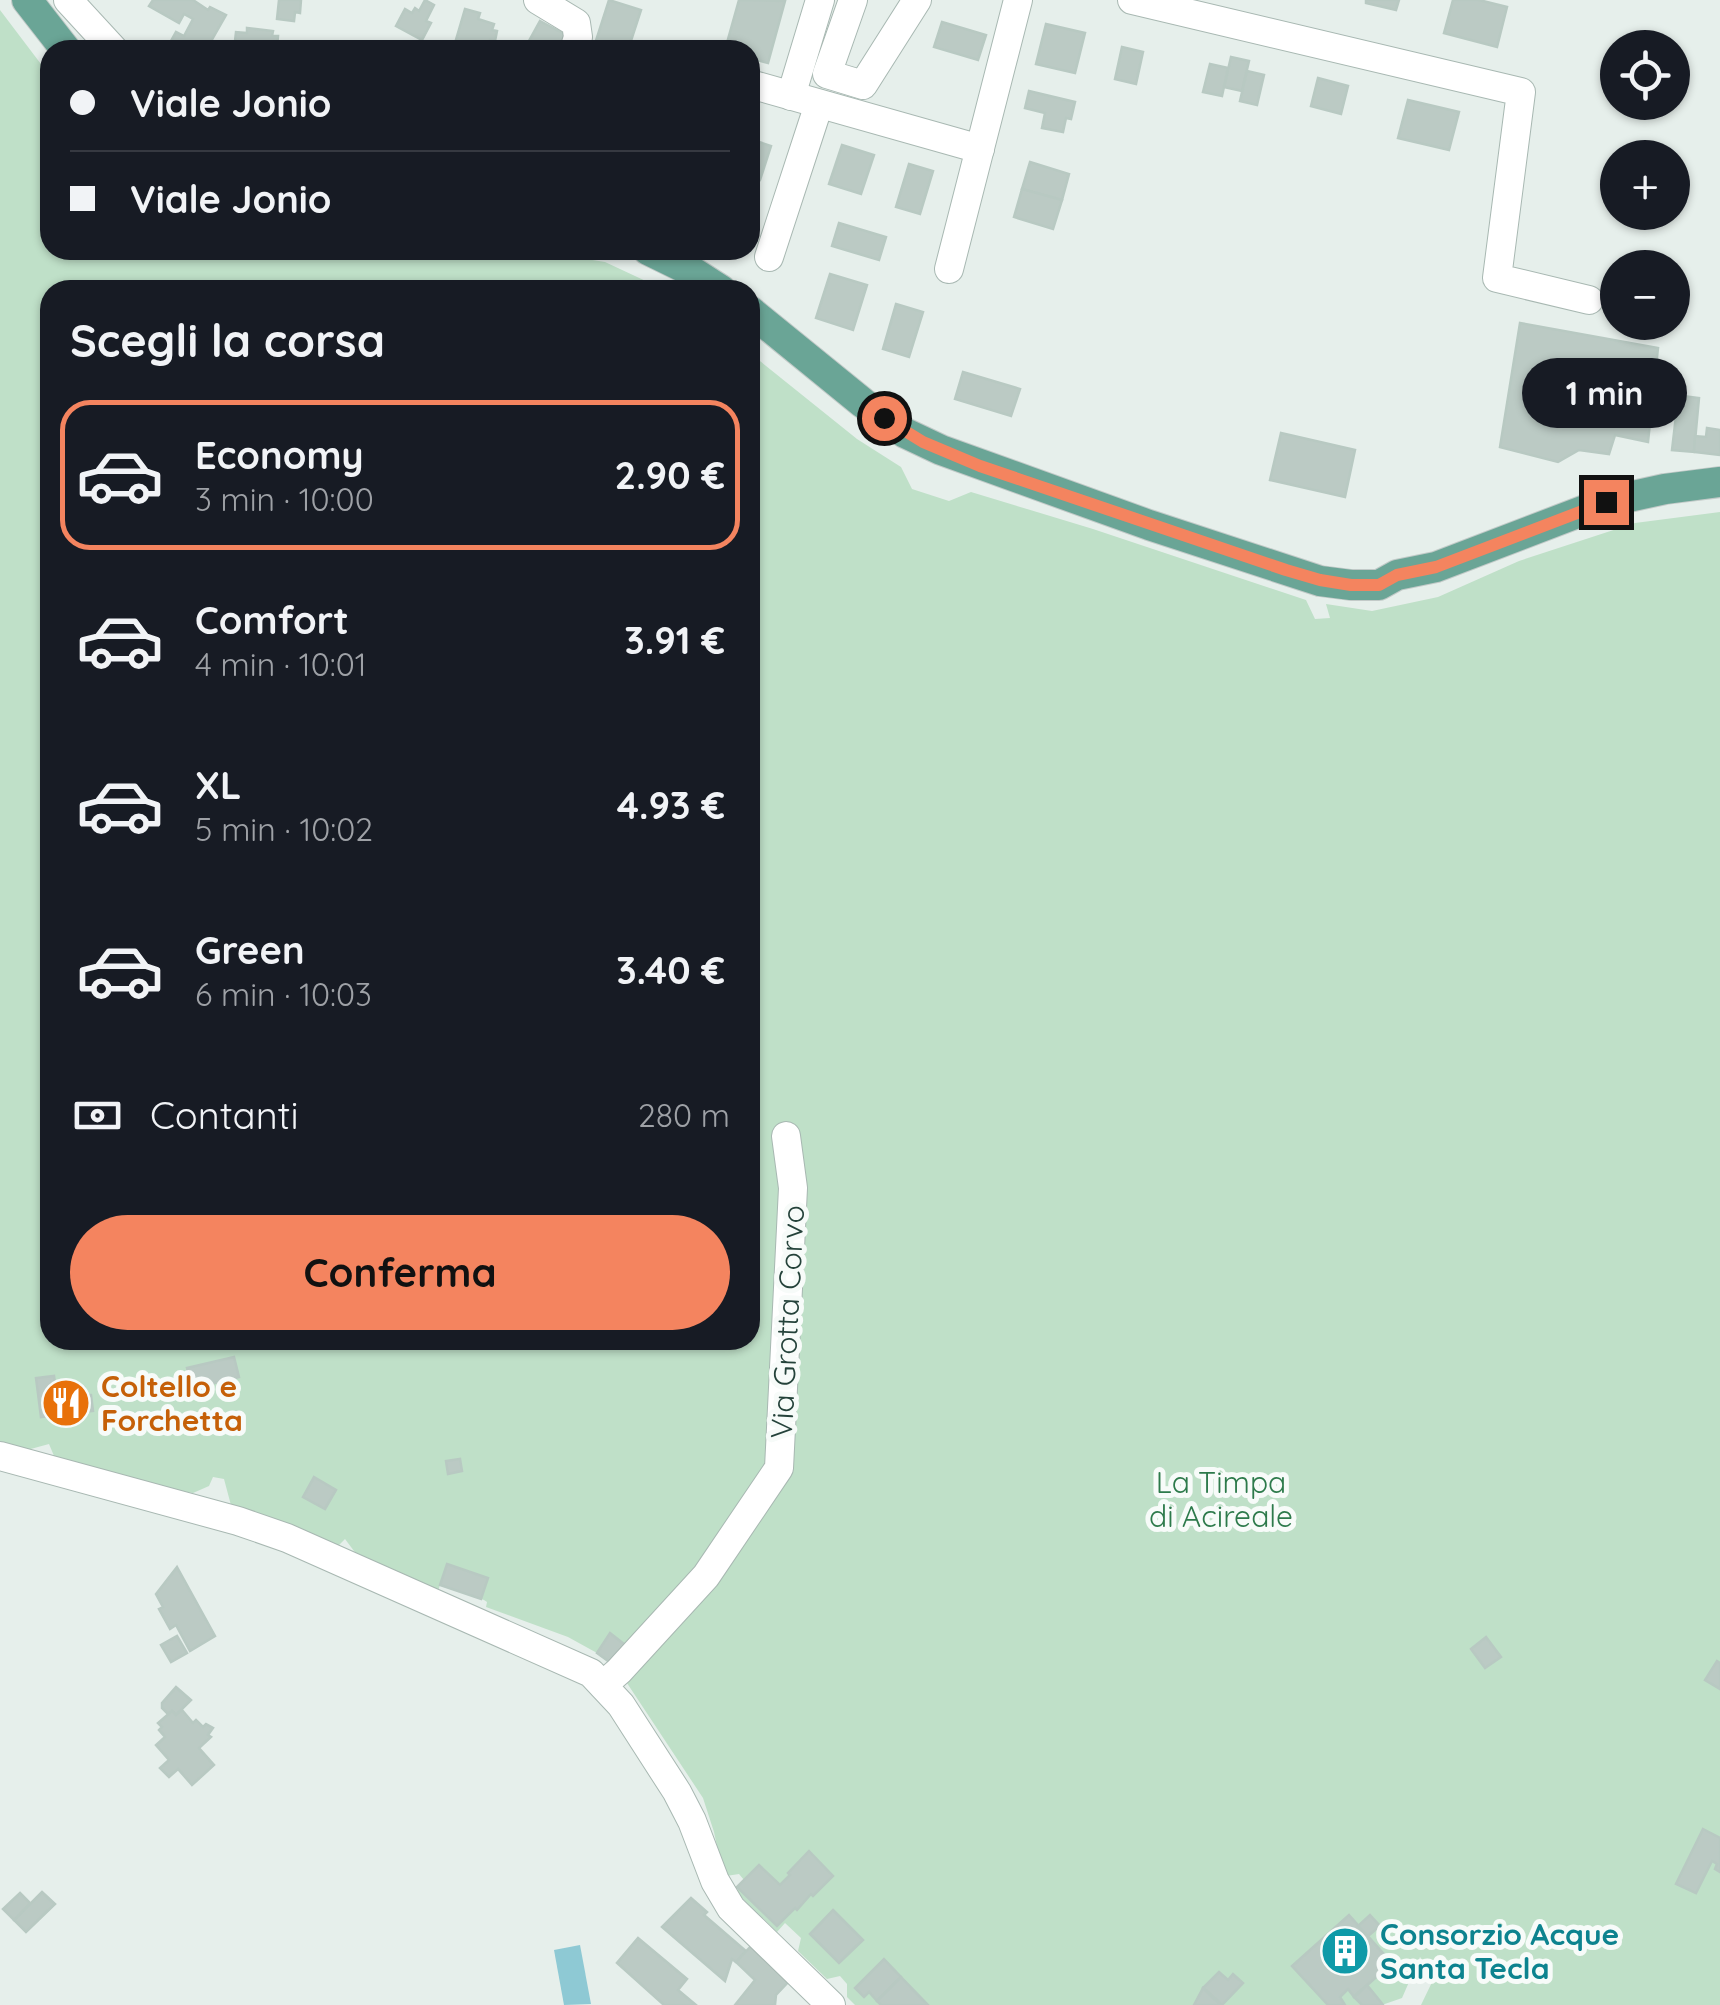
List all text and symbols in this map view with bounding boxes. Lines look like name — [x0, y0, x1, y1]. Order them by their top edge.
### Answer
map controls — [1600, 30, 1690, 340]
button: locate — [1600, 30, 1690, 120]
text: Viale Jonio — [130, 79, 332, 127]
button: + — [1600, 140, 1690, 230]
text: Viale Jonio — [130, 175, 332, 223]
button: − — [1600, 250, 1690, 340]
text: Scegli la corsa — [70, 312, 385, 368]
callout: 1 min — [1524, 357, 1688, 427]
text: 1 min — [1566, 373, 1643, 413]
route start — [862, 396, 907, 441]
icon: car — [75, 430, 165, 520]
text: Economy — [195, 431, 364, 479]
text: 2.90 € — [615, 451, 725, 499]
text: 3 min · 10:00 — [195, 479, 374, 519]
route end — [1584, 480, 1629, 525]
icon: car — [75, 595, 165, 685]
text: Comfort — [195, 596, 349, 644]
text: 3.91 € — [624, 616, 725, 664]
text: 4 min · 10:01 — [195, 644, 367, 684]
icon: car — [75, 760, 165, 850]
text: XL — [195, 761, 241, 809]
text: 4.93 € — [617, 781, 725, 829]
text: 5 min · 10:02 — [195, 809, 373, 849]
icon: car — [75, 925, 165, 1015]
text: Green — [195, 926, 305, 974]
text: 3.40 € — [616, 946, 725, 994]
text: 6 min · 10:03 — [195, 974, 372, 1014]
icon: cash — [70, 1088, 125, 1143]
text: Contanti — [150, 1091, 299, 1139]
text: 280 m — [638, 1095, 730, 1135]
street label: Via Grotta Corvo — [762, 1204, 812, 1440]
button: Conferma — [70, 1215, 730, 1330]
place label: Coltello e Forchetta — [101, 1367, 243, 1439]
restaurant icon: Coltello e Forchetta — [40, 1377, 92, 1429]
park label: La Timpa di Acireale — [1149, 1463, 1293, 1535]
place label: Consorzio Acque Santa Tecla — [1380, 1915, 1619, 1987]
building icon: Consorzio Acque Santa Tecla — [1319, 1925, 1371, 1977]

